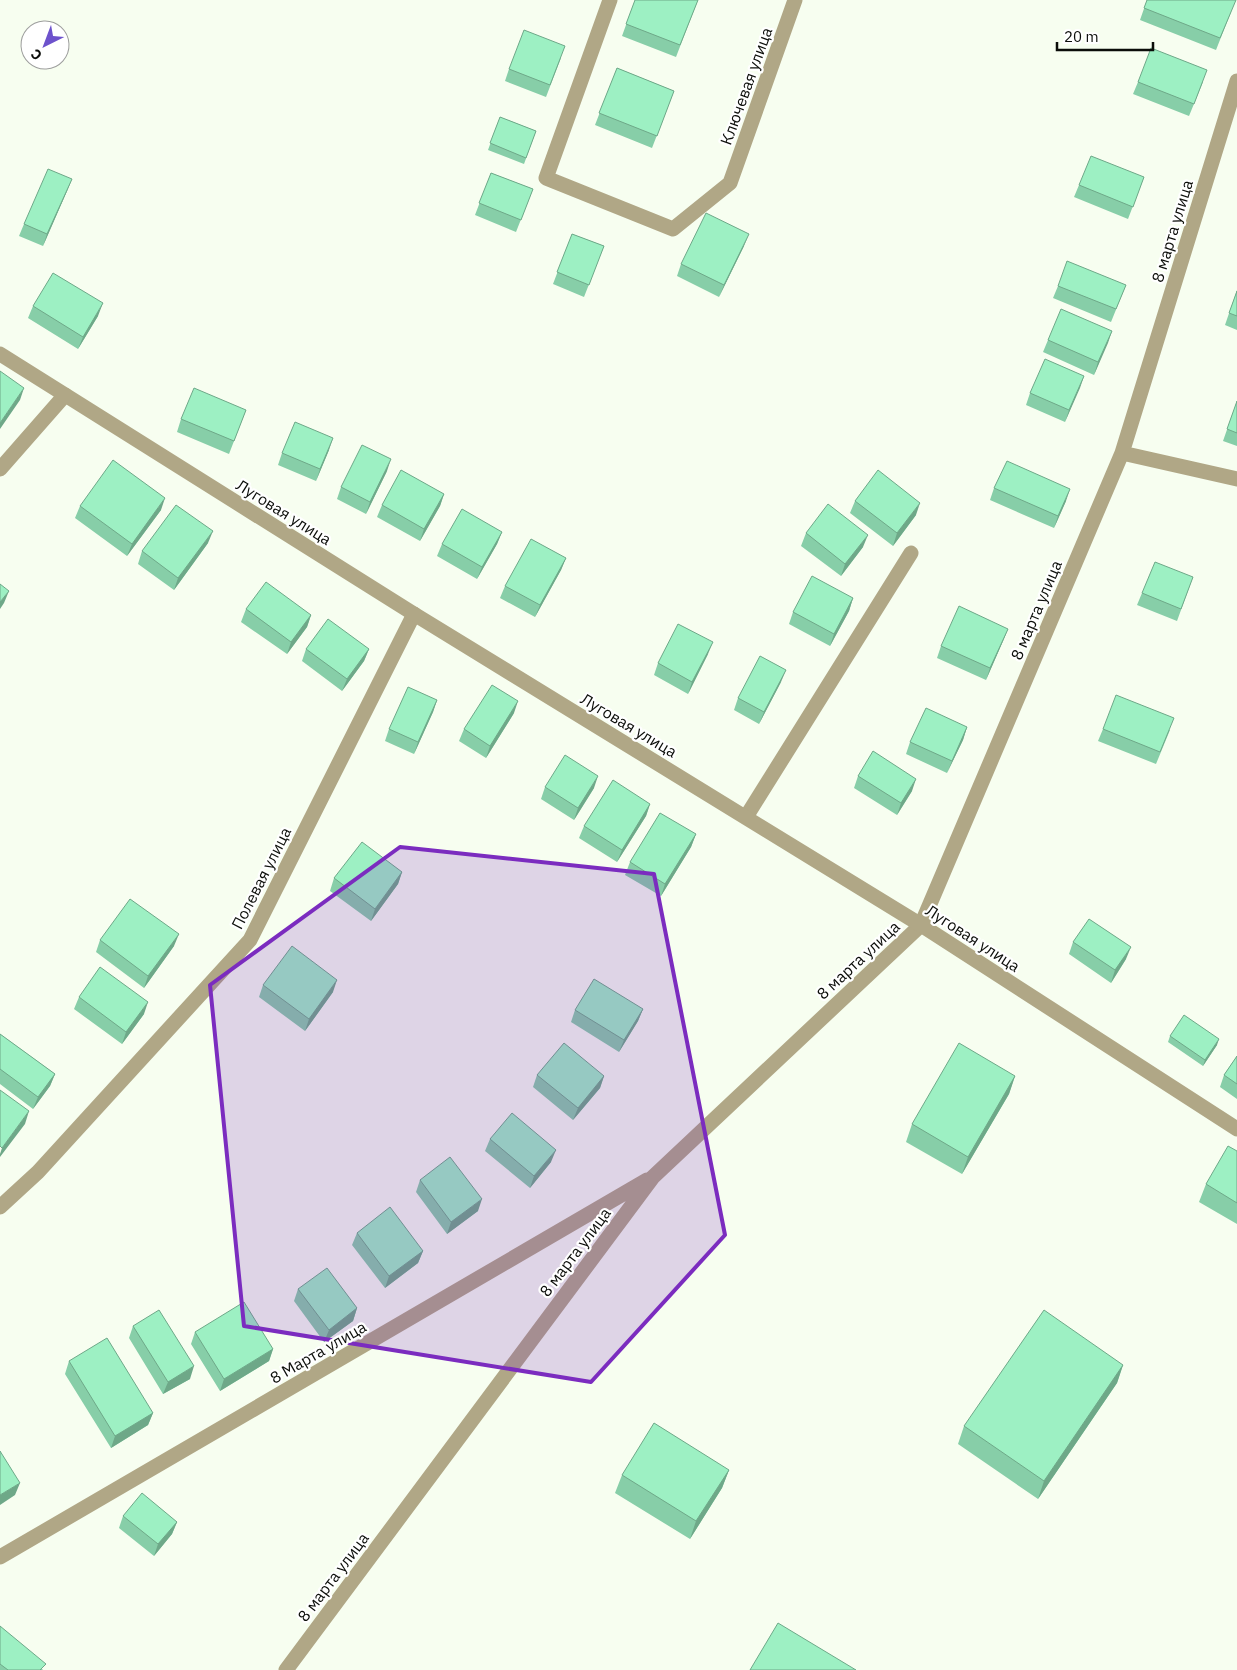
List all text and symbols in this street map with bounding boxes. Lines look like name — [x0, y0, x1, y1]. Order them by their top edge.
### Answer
north arrow — [20, 20, 70, 70]
scale bar — [1057, 20, 1153, 52]
street label: Ключевая улица — [715, 24, 777, 148]
text: 20 m — [1064, 27, 1099, 46]
text: С — [27, 45, 46, 64]
street label: 8 марта улица — [1147, 177, 1197, 285]
street label: Луговая улица — [233, 475, 336, 549]
street label: 8 марта улица — [1006, 557, 1066, 663]
street label: Луговая улица — [577, 688, 681, 762]
street label: Полевая улица — [227, 823, 296, 932]
street label: Луговая улица — [922, 900, 1024, 976]
street label: 8 марта улица — [812, 916, 904, 1004]
street label: 8 марта улица — [535, 1203, 615, 1300]
street label: 8 Марта улица — [266, 1316, 370, 1388]
street label: 8 марта улица — [293, 1528, 373, 1625]

